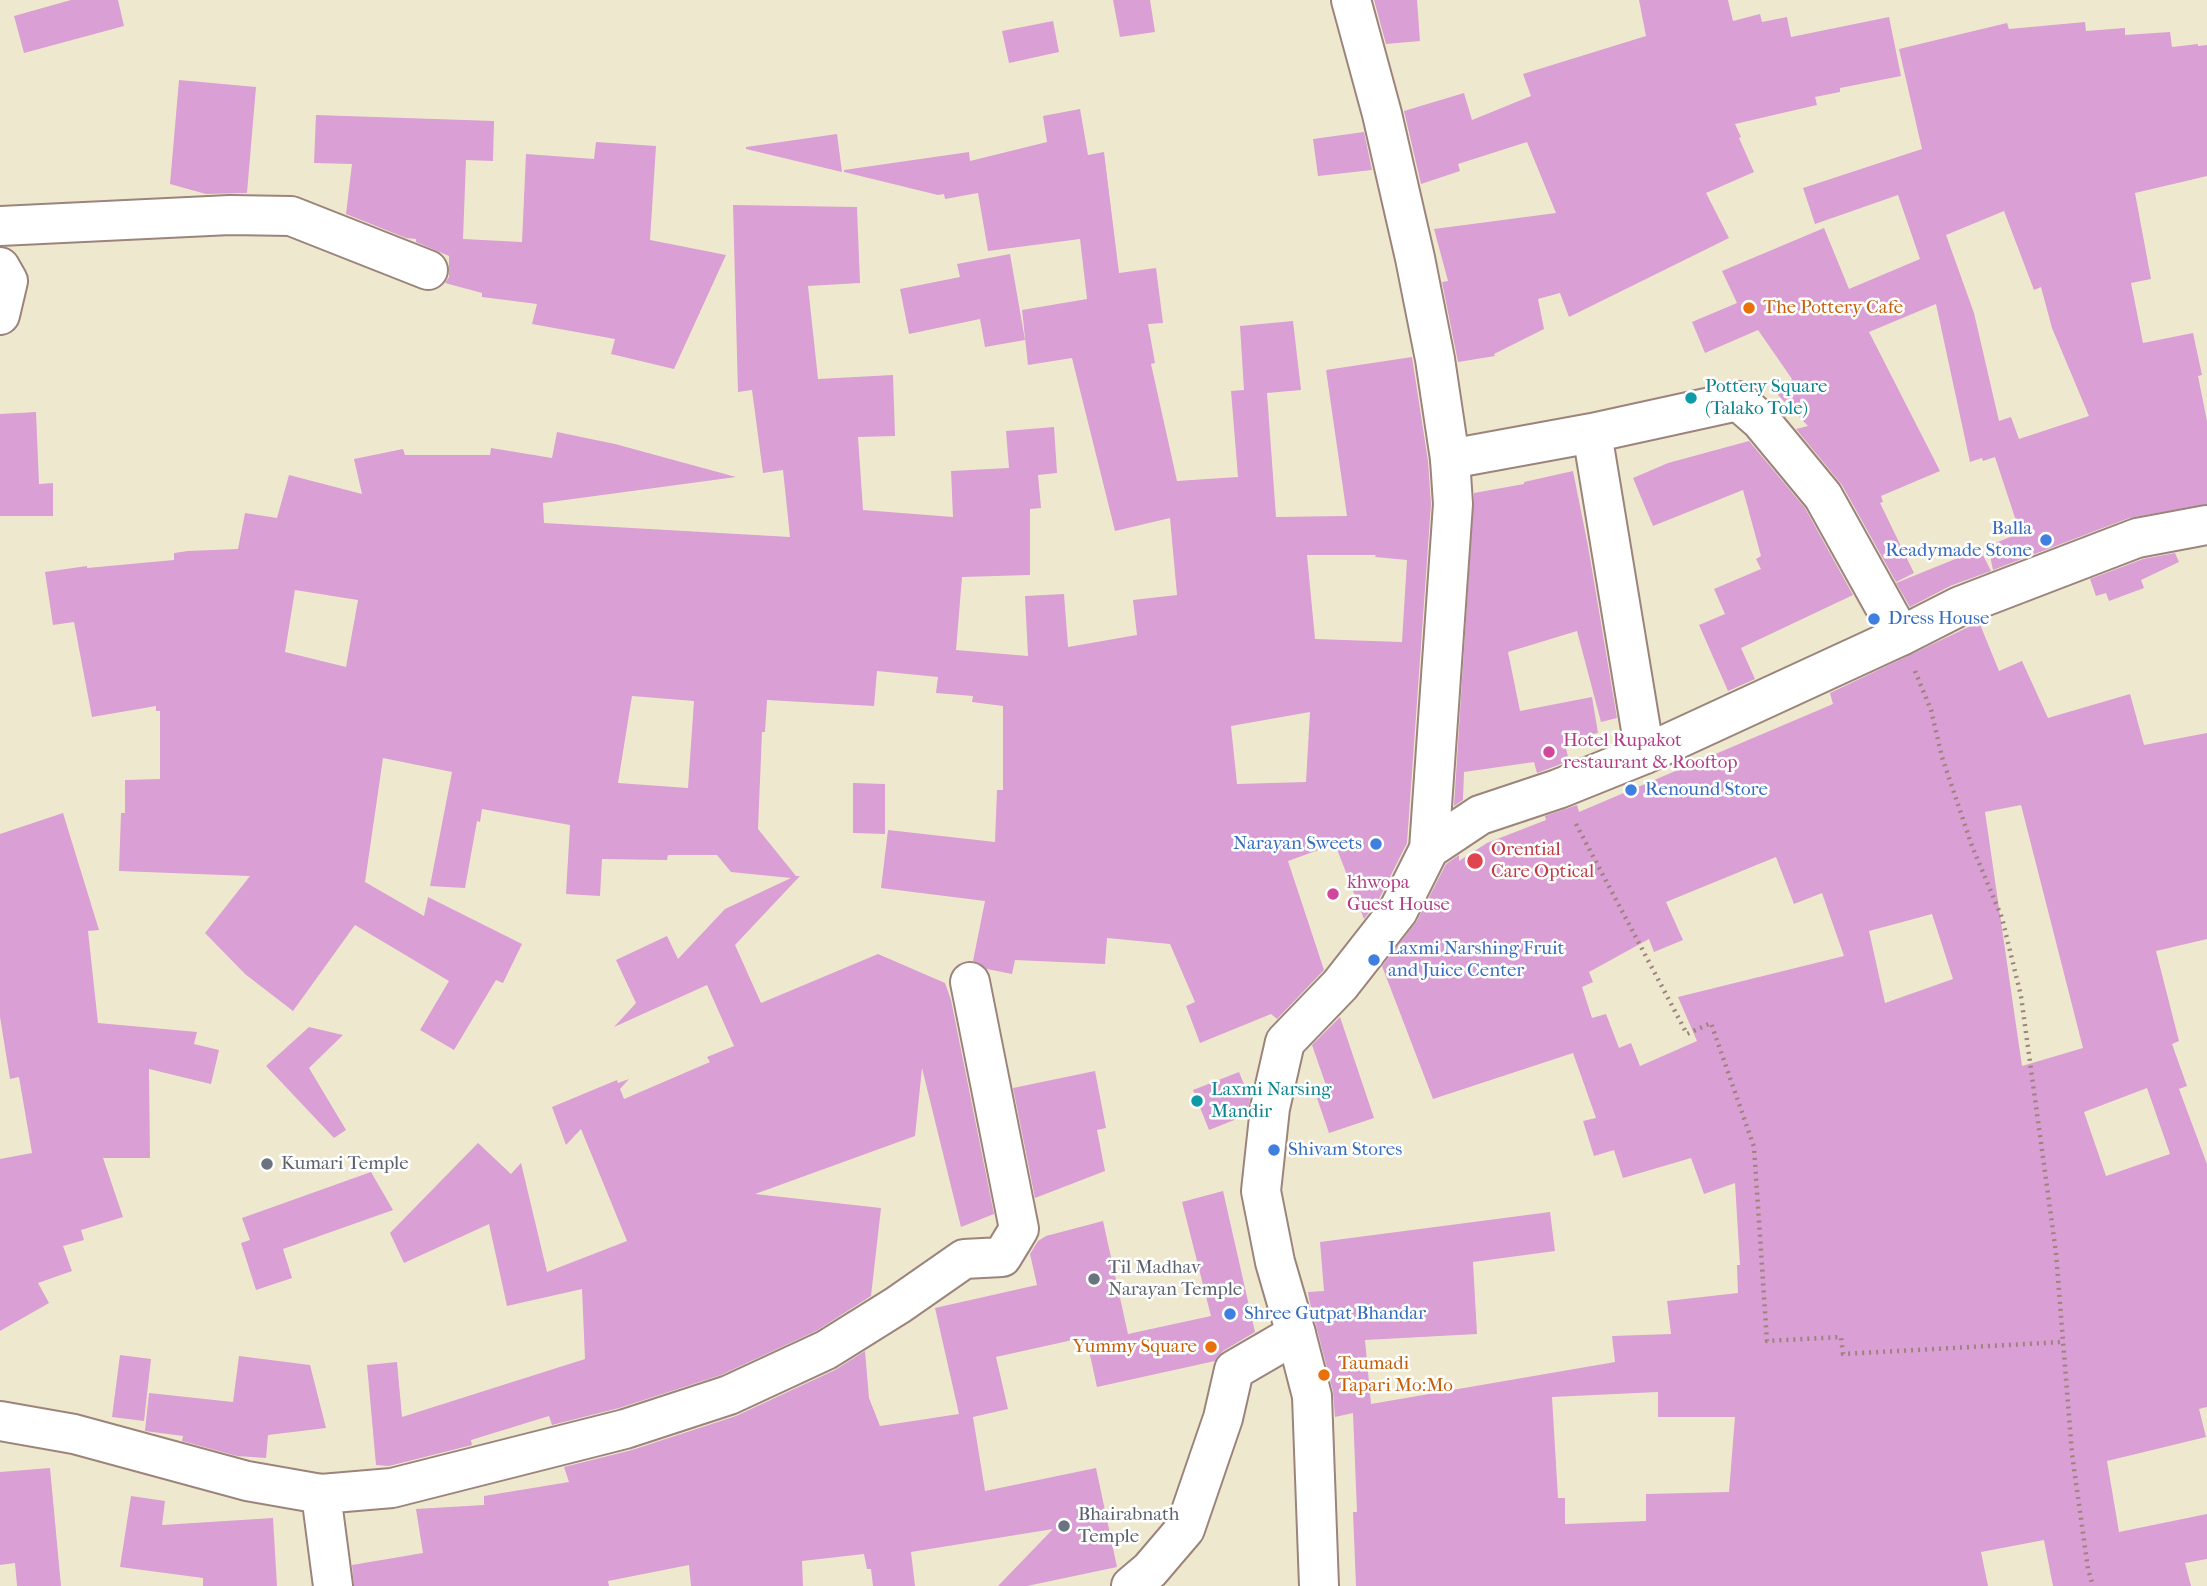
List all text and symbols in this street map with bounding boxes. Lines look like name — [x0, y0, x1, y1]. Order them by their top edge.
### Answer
place label: The Pottery Cafe — [1763, 297, 1903, 319]
marker: The Pottery Cafe — [1741, 300, 1757, 316]
place label: Pottery Square (Talako Tole) — [1705, 376, 1827, 420]
marker: Pottery Square (Talako Tole) — [1683, 390, 1699, 406]
place label: Balla Readymade Stone — [1885, 518, 2032, 562]
marker: Balla Readymade Stone — [2038, 532, 2054, 548]
place label: Dress House — [1888, 608, 1989, 630]
marker: Dress House — [1866, 611, 1882, 627]
place label: Hotel Rupakot restaurant & Rooftop — [1563, 730, 1738, 774]
marker: Hotel Rupakot restaurant & Rooftop — [1541, 744, 1557, 760]
place label: Renound Store — [1645, 779, 1768, 801]
marker: Renound Store — [1623, 782, 1639, 798]
place label: Narayan Sweets — [1233, 833, 1362, 855]
marker: Narayan Sweets — [1368, 836, 1384, 852]
place label: Orential Care Optical — [1491, 839, 1594, 883]
marker: Orential Care Optical — [1465, 851, 1485, 871]
place label: khwopa Guest House — [1347, 872, 1450, 916]
marker: khwopa Guest House — [1325, 886, 1341, 902]
place label: Laxmi Narshing Fruit and Juice Center — [1388, 938, 1564, 982]
marker: Laxmi Narshing Fruit and Juice Center — [1366, 952, 1382, 968]
place label: Laxmi Narsing Mandir — [1211, 1079, 1331, 1123]
marker: Laxmi Narsing Mandir — [1189, 1093, 1205, 1109]
place label: Shivam Stores — [1288, 1139, 1402, 1161]
marker: Shivam Stores — [1266, 1142, 1282, 1158]
place label: Kumari Temple — [281, 1153, 409, 1175]
marker: Kumari Temple — [259, 1156, 275, 1172]
place label: Til Madhav Narayan Temple — [1108, 1257, 1242, 1301]
marker: Til Madhav Narayan Temple — [1086, 1271, 1102, 1287]
place label: Shree Gutpat Bhandar — [1244, 1303, 1426, 1325]
marker: Shree Gutpat Bhandar — [1222, 1306, 1238, 1322]
place label: Yummy Square — [1073, 1336, 1197, 1358]
marker: Yummy Square — [1203, 1339, 1219, 1355]
place label: Taumadi Tapari Mo:Mo — [1338, 1353, 1453, 1397]
marker: Taumadi Tapari Mo:Mo — [1316, 1367, 1332, 1383]
place label: Bhairabnath Temple — [1078, 1504, 1179, 1548]
marker: Bhairabnath Temple — [1056, 1518, 1072, 1534]

